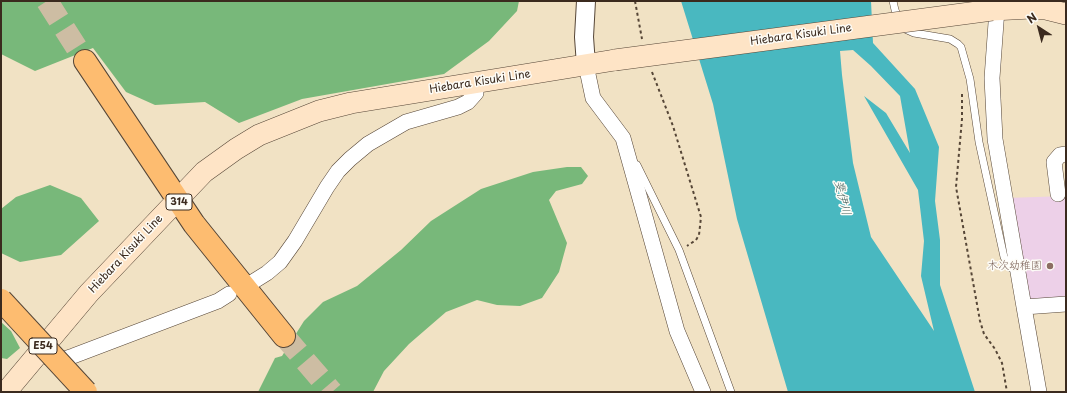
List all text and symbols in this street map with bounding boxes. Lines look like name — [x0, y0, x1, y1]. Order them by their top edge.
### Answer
north arrow — [1019, 8, 1059, 48]
text: N — [1023, 8, 1040, 27]
street label: Hiebara Kisuki Line — [749, 21, 853, 49]
street label: Hiebara Kisuki Line — [428, 67, 532, 97]
water label: 斐伊川 — [831, 179, 853, 217]
road number: 314 — [166, 194, 192, 210]
street label: Hiebara Kisuki Line — [86, 212, 166, 296]
place label: 木次幼稚園 — [987, 259, 1042, 273]
marker: 木次幼稚園 — [1045, 261, 1055, 271]
road number: E54 — [29, 338, 57, 354]

